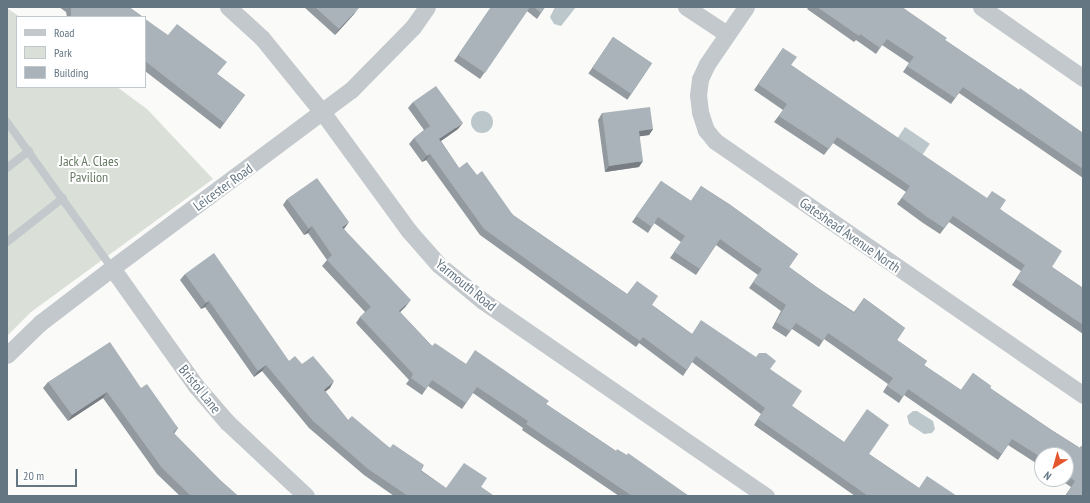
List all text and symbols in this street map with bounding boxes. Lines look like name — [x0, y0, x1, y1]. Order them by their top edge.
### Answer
legend — [16, 16, 146, 88]
text: Road — [54, 25, 74, 40]
text: Park — [54, 45, 72, 60]
text: Building — [54, 65, 89, 80]
park label: Jack A. Claes Pavilion — [59, 153, 119, 186]
street label: Leicester Road — [190, 160, 256, 214]
street label: Gateshead Avenue North — [796, 194, 904, 276]
street label: Yarmouth Road — [432, 255, 500, 315]
street label: Bristol Lane — [175, 361, 225, 417]
north arrow — [1034, 447, 1074, 487]
scale bar — [18, 461, 79, 487]
text: 20 m — [23, 468, 44, 483]
text: N — [1041, 468, 1054, 483]

